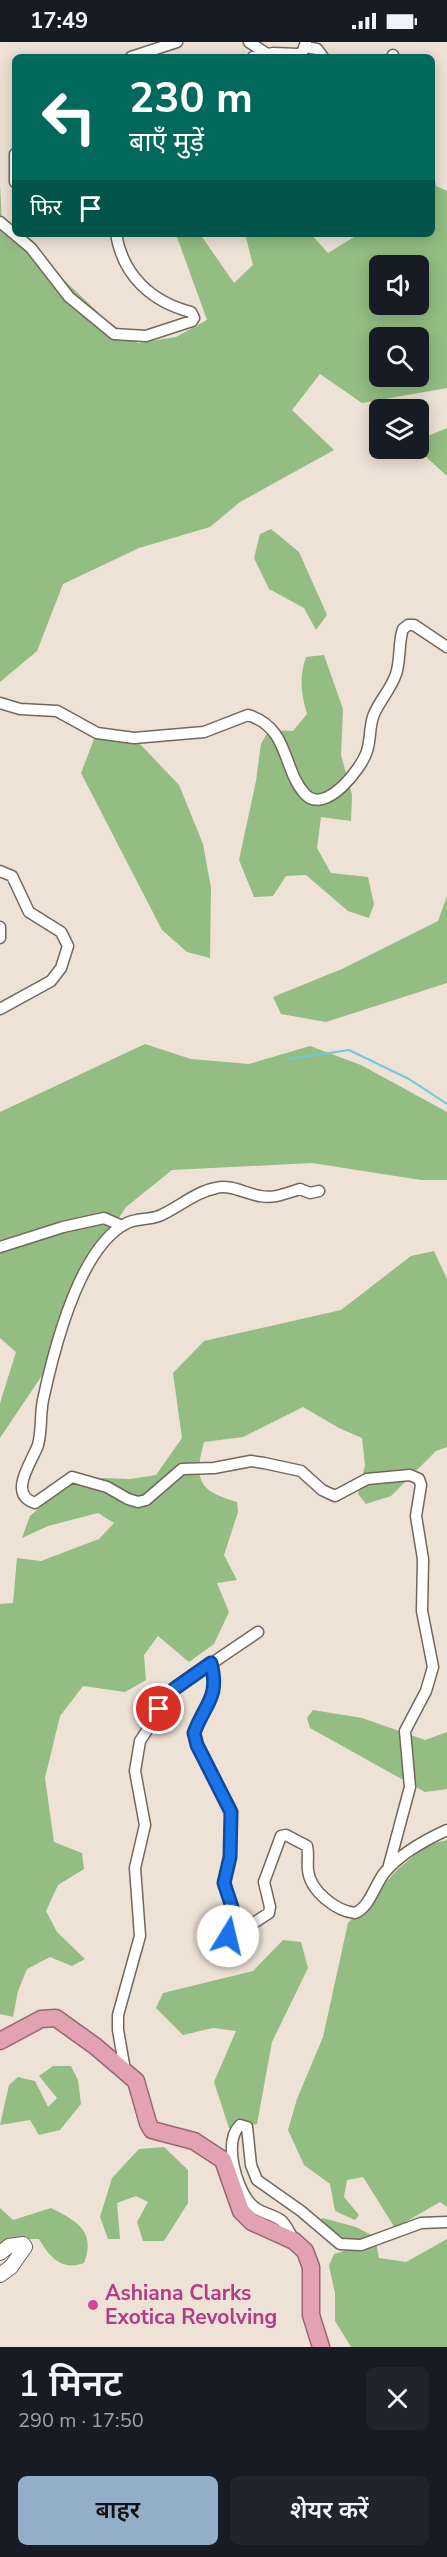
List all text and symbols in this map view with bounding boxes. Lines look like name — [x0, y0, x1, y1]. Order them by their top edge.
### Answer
text: 17:49 — [30, 6, 88, 36]
text: 230 m — [129, 70, 253, 127]
icon: left — [30, 78, 108, 156]
text: बाएँ मुड़ें — [129, 124, 204, 161]
icon: arrive — [74, 192, 107, 225]
text: फिर — [30, 193, 62, 223]
map controls — [369, 255, 429, 459]
button: sound — [369, 255, 429, 315]
button: search — [369, 327, 429, 387]
button: layers — [369, 399, 429, 459]
pin — [133, 1683, 184, 1734]
icon: arrive — [142, 1692, 175, 1725]
position arrow — [196, 1904, 260, 1968]
place label: Ashiana Clarks Exotica Revolving — [105, 2279, 277, 2331]
marker: Ashiana Clarks Exotica Revolving — [86, 2298, 100, 2312]
text: 1 मिनट — [18, 2360, 122, 2409]
button: close — [366, 2367, 429, 2430]
text: 290 m · 17:50 — [18, 2407, 144, 2434]
button: बाहर — [18, 2476, 218, 2545]
button: शेयर करें — [230, 2476, 429, 2545]

